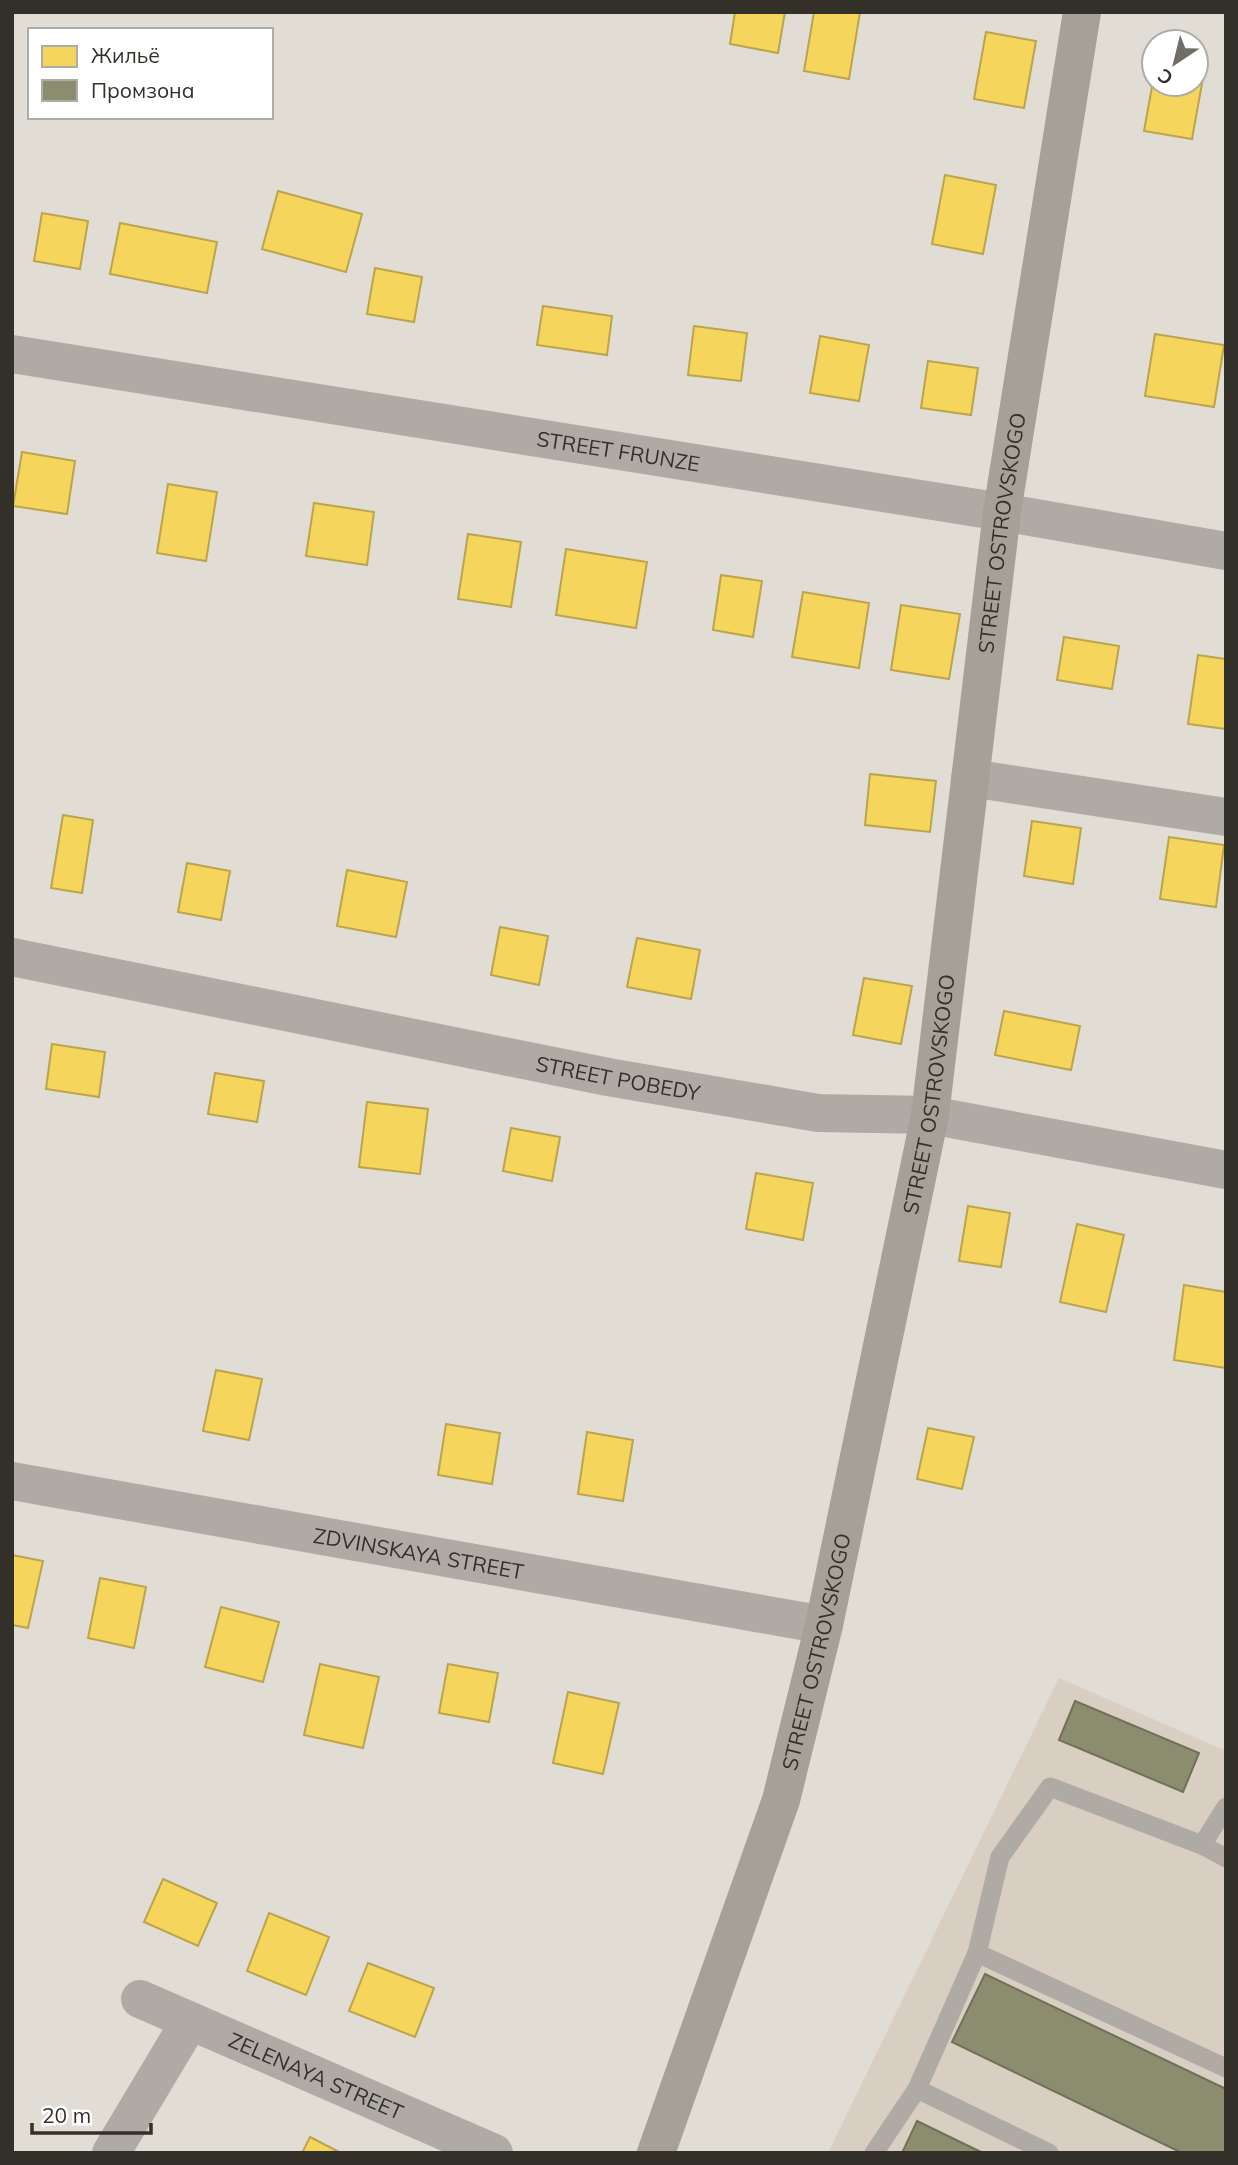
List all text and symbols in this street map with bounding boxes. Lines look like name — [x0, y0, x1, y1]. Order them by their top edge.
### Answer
legend — [28, 28, 273, 119]
north arrow — [1140, 28, 1210, 98]
text: Жильё — [91, 42, 160, 68]
text: С — [1153, 63, 1177, 90]
text: Промзона — [91, 77, 194, 103]
street label: STREET OSTROVSKOGO — [972, 411, 1031, 655]
street label: STREET FRUNZE — [535, 425, 702, 477]
street label: STREET OSTROVSKOGO — [897, 973, 960, 1216]
street label: STREET POBEDY — [534, 1050, 702, 1106]
street label: ZDVINSKAYA STREET — [311, 1522, 526, 1585]
street label: STREET OSTROVSKOGO — [776, 1531, 856, 1773]
street label: ZELENAYA STREET — [225, 2026, 408, 2125]
scale bar — [32, 2092, 150, 2136]
text: 20 m — [42, 2102, 91, 2128]

